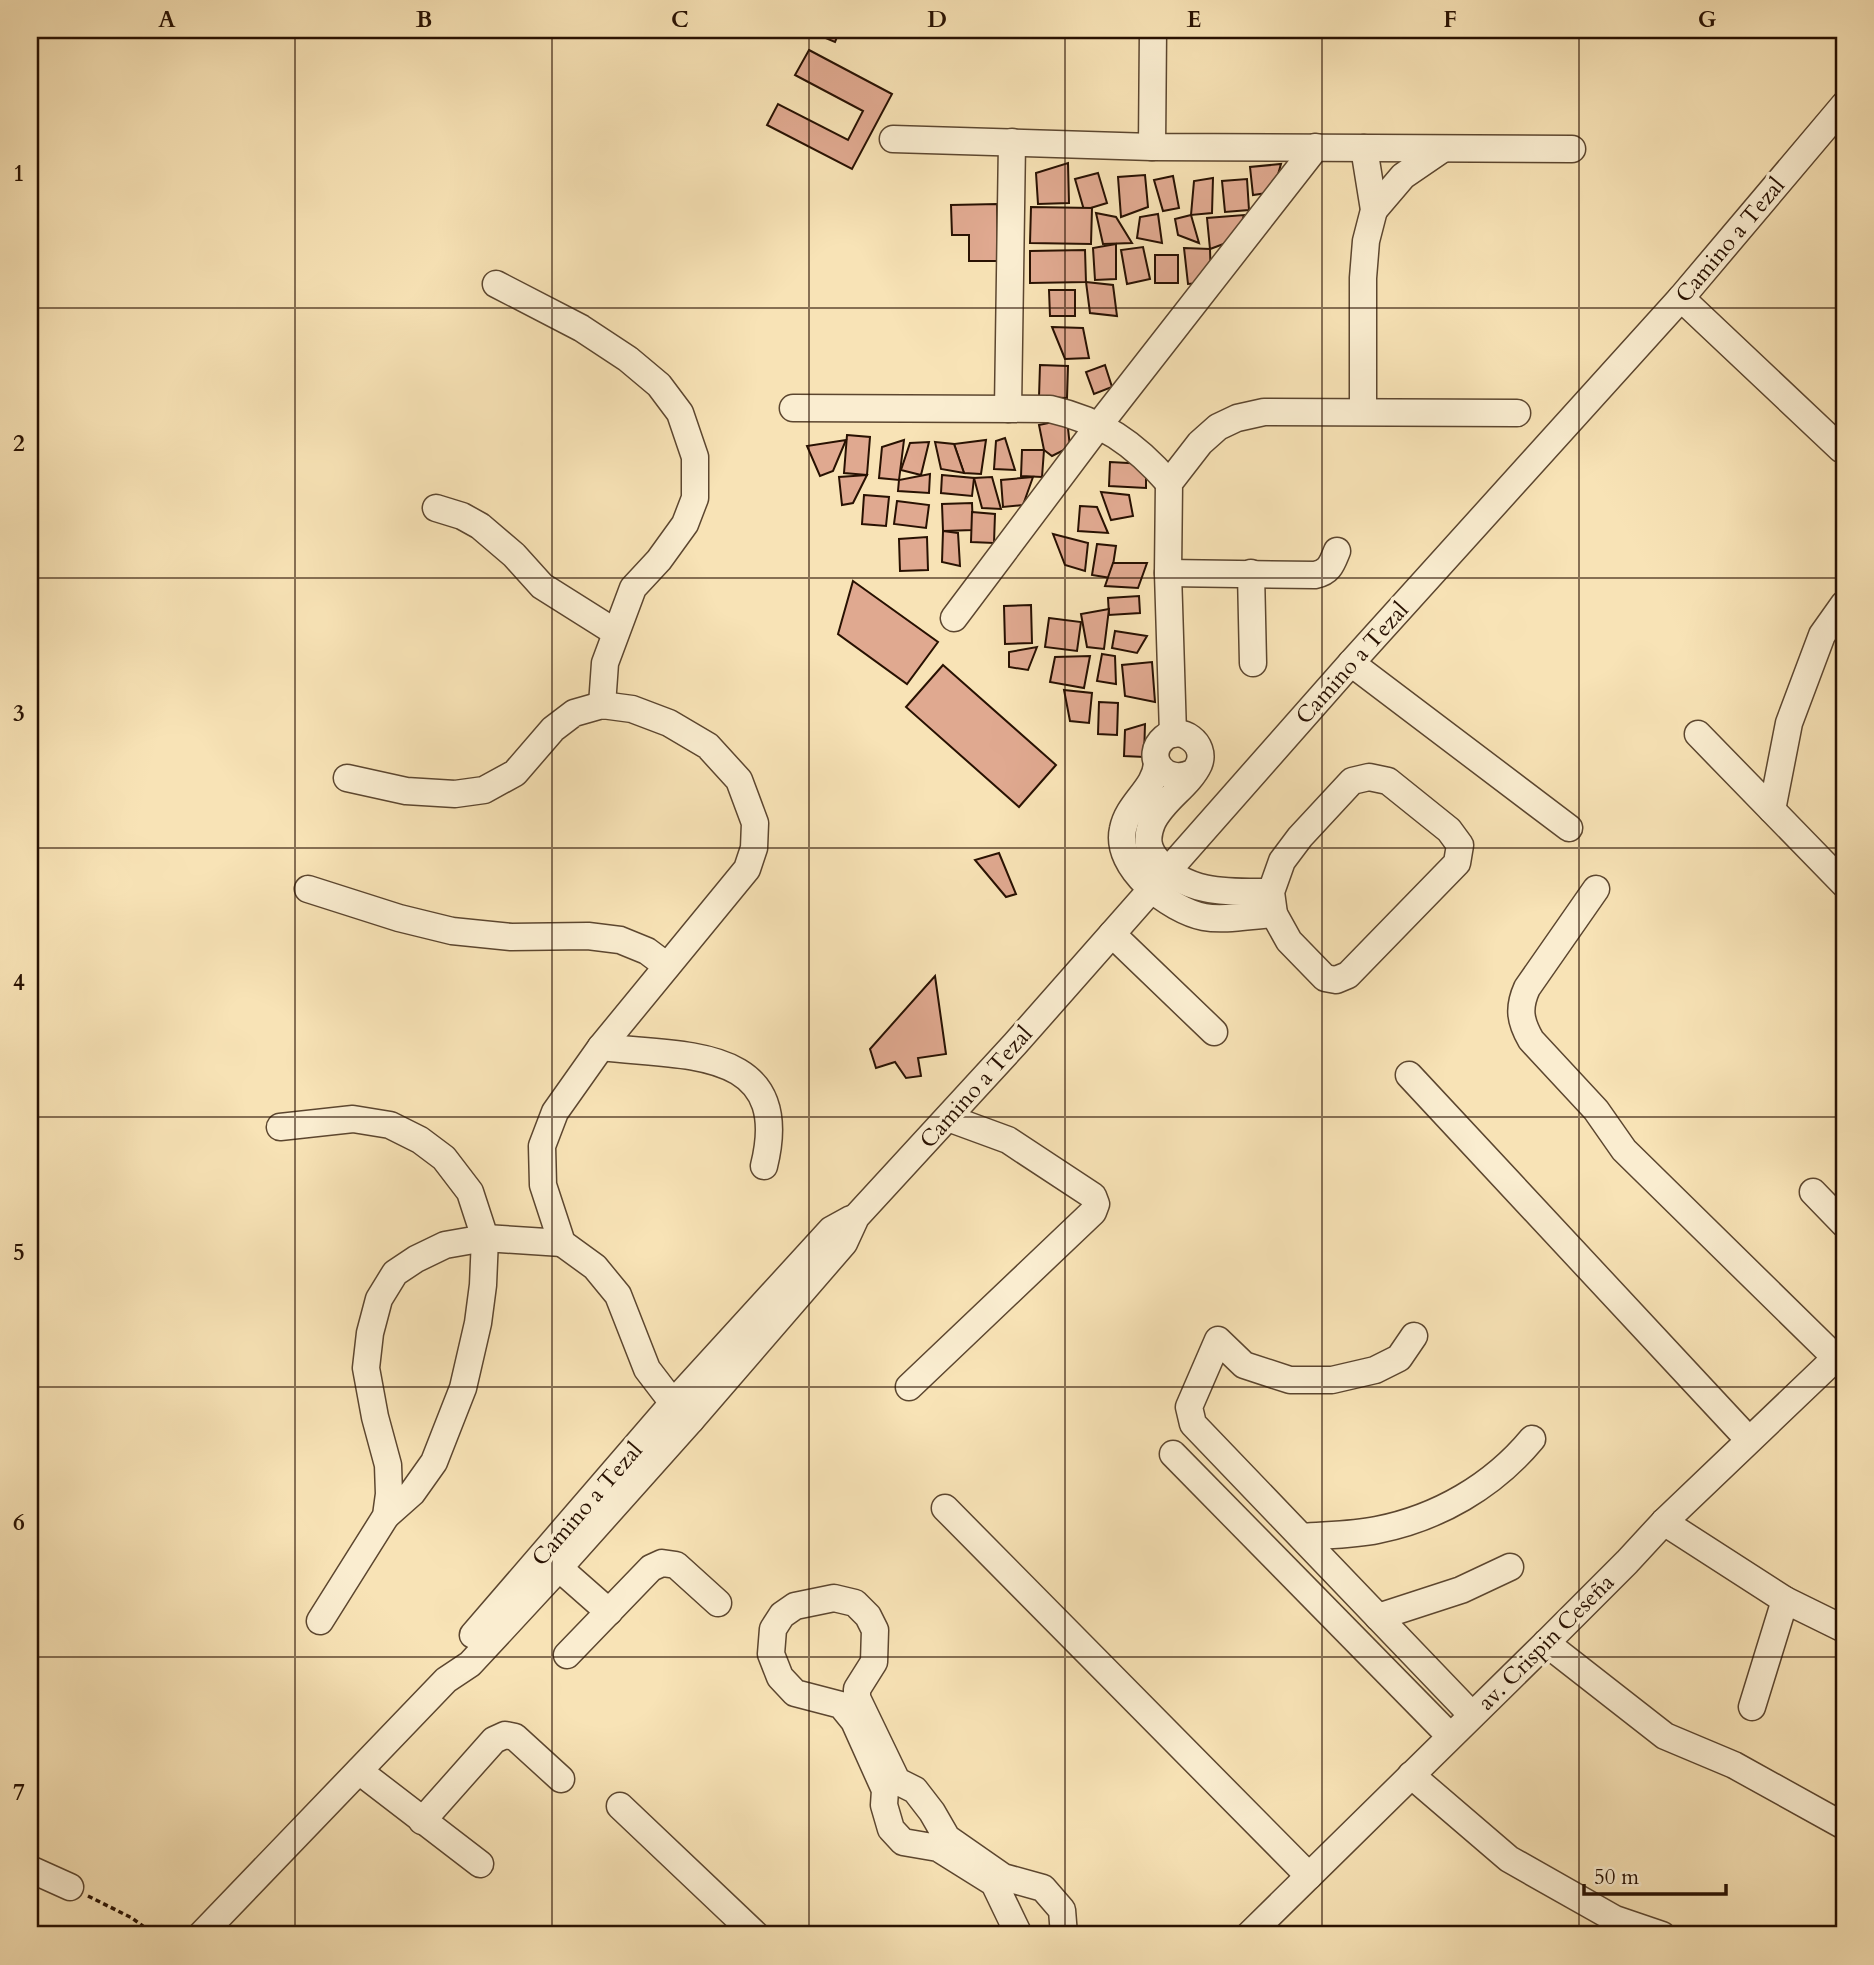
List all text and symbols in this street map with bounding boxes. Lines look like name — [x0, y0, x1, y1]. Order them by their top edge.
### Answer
text: A — [158, 4, 176, 35]
text: B — [416, 4, 432, 35]
text: C — [671, 4, 689, 35]
text: D — [927, 4, 947, 35]
text: E — [1187, 4, 1201, 35]
text: F — [1443, 4, 1457, 35]
text: G — [1698, 4, 1717, 35]
text: 1 — [13, 158, 25, 189]
street label: Camino a Tezal — [1668, 171, 1792, 309]
text: 2 — [13, 428, 25, 459]
street label: Camino a Tezal — [1289, 595, 1415, 731]
text: 3 — [13, 698, 25, 729]
text: 4 — [13, 967, 25, 998]
street label: Camino a Tezal — [913, 1019, 1039, 1155]
text: 5 — [13, 1237, 25, 1268]
street label: Camino a Tezal — [525, 1435, 650, 1573]
text: 6 — [13, 1507, 25, 1538]
street label: av. Crispin Ceseña — [1471, 1567, 1621, 1717]
text: 7 — [13, 1777, 25, 1808]
scale bar — [1584, 1853, 1725, 1897]
text: 50 m — [1594, 1863, 1639, 1892]

